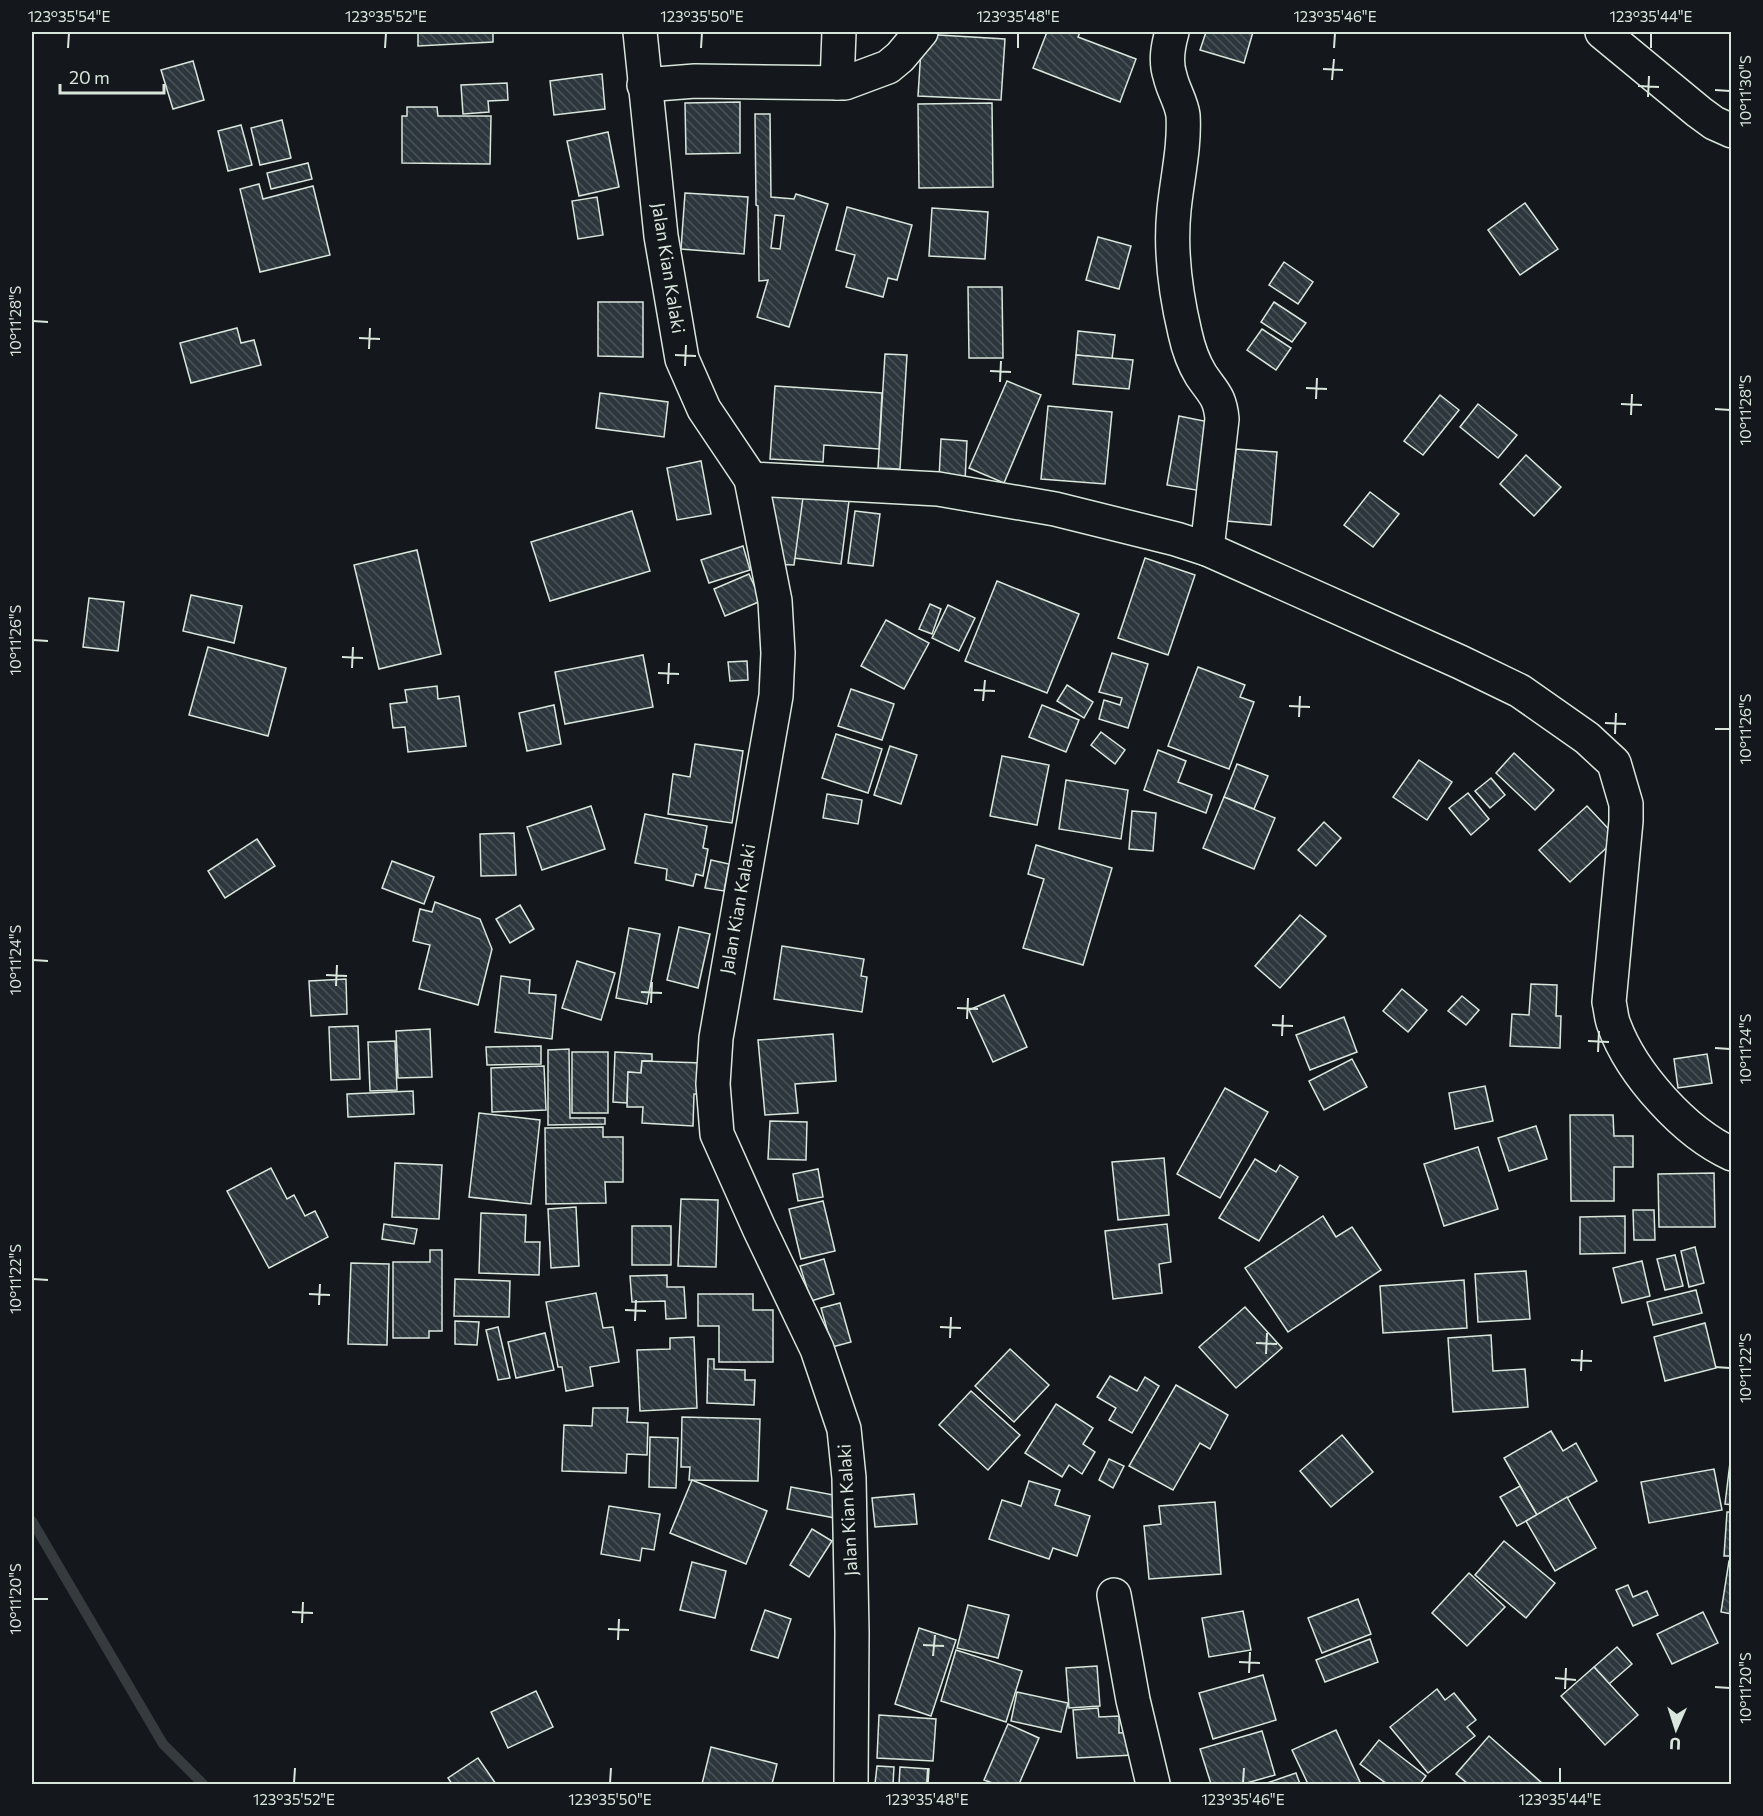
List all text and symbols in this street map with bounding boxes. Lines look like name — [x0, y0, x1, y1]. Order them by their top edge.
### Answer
text: 123°35'54"E — [28, 7, 110, 25]
text: 123°35'52"E — [345, 7, 427, 25]
text: 123°35'50"E — [660, 7, 744, 25]
text: 123°35'48"E — [976, 7, 1060, 25]
text: 123°35'46"E — [1293, 7, 1377, 25]
text: 123°35'44"E — [1610, 7, 1693, 25]
text: 10°11'30"S — [1736, 55, 1754, 127]
scale bar — [60, 57, 164, 95]
text: 20 m — [69, 66, 110, 88]
street label: Jalan Kian Kalaki — [648, 201, 690, 335]
text: 10°11'28"S — [6, 285, 24, 356]
text: 10°11'28"S — [1736, 374, 1754, 445]
text: 10°11'26"S — [6, 604, 24, 675]
text: 10°11'26"S — [1736, 693, 1754, 764]
street label: Jalan Kian Kalaki — [715, 842, 759, 976]
text: 10°11'24"S — [6, 925, 24, 995]
text: 10°11'24"S — [1736, 1014, 1754, 1084]
text: 10°11'22"S — [6, 1244, 24, 1314]
text: 10°11'22"S — [1736, 1333, 1754, 1403]
street label: Jalan Kian Kalaki — [833, 1443, 861, 1577]
text: 10°11'20"S — [6, 1563, 24, 1635]
text: 10°11'20"S — [1736, 1652, 1754, 1724]
north arrow — [1646, 1699, 1706, 1759]
text: U — [1669, 1735, 1682, 1754]
text: 123°35'52"E — [253, 1790, 335, 1808]
text: 123°35'50"E — [568, 1790, 652, 1808]
text: 123°35'48"E — [885, 1790, 969, 1808]
text: 123°35'46"E — [1201, 1790, 1285, 1808]
text: 123°35'44"E — [1519, 1790, 1602, 1808]

